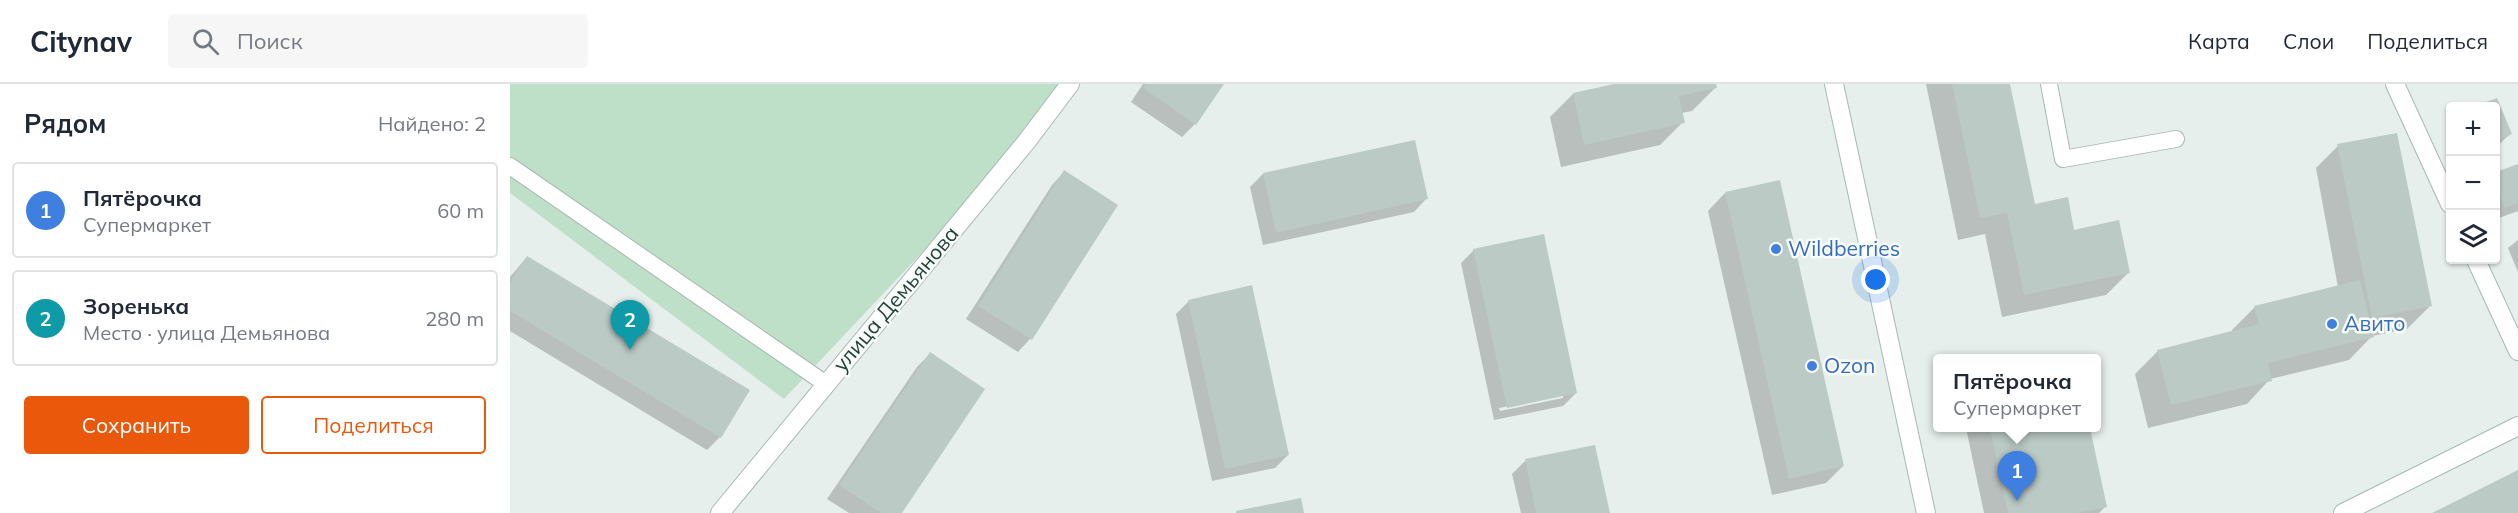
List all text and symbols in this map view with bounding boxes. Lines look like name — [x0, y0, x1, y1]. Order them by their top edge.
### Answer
search box — [168, 14, 588, 68]
text: Citynav — [30, 24, 132, 59]
icon: search — [189, 25, 222, 58]
text: Поиск — [237, 27, 303, 55]
text: Карта — [2188, 28, 2250, 54]
text: Слои — [2283, 28, 2334, 54]
text: Поделиться — [2367, 28, 2488, 54]
map controls — [2446, 102, 2500, 264]
button: + — [2446, 102, 2500, 156]
text: Рядом — [24, 107, 107, 140]
text: Найдено: 2 — [378, 111, 486, 136]
button: − — [2446, 156, 2500, 210]
text: Пятёрочка — [83, 184, 202, 212]
text: 1 — [40, 198, 52, 223]
text: 60 m — [437, 198, 484, 223]
button: layers — [2446, 210, 2500, 264]
text: Супермаркет — [83, 212, 211, 237]
street label: улица Демьянова — [827, 220, 964, 376]
place label: Wildberries — [1788, 235, 1900, 261]
marker: Wildberries — [1769, 242, 1783, 256]
your location — [1861, 265, 1890, 294]
text: Зоренька — [83, 292, 189, 320]
pin: 2 — [610, 300, 650, 350]
text: 2 — [40, 306, 52, 331]
text: 280 m — [425, 306, 484, 331]
place label: Авито — [2344, 310, 2405, 336]
marker: Авито — [2325, 317, 2339, 331]
text: Место · улица Демьянова — [83, 320, 330, 345]
place label: Ozon — [1824, 352, 1875, 378]
popup — [1933, 354, 2101, 432]
marker: Ozon — [1805, 359, 1819, 373]
text: Пятёрочка — [1953, 367, 2072, 395]
text: Супермаркет — [1953, 395, 2081, 420]
button: Сохранить — [24, 396, 249, 454]
button: Поделиться — [261, 396, 486, 454]
pin: 1 — [1998, 452, 2036, 501]

